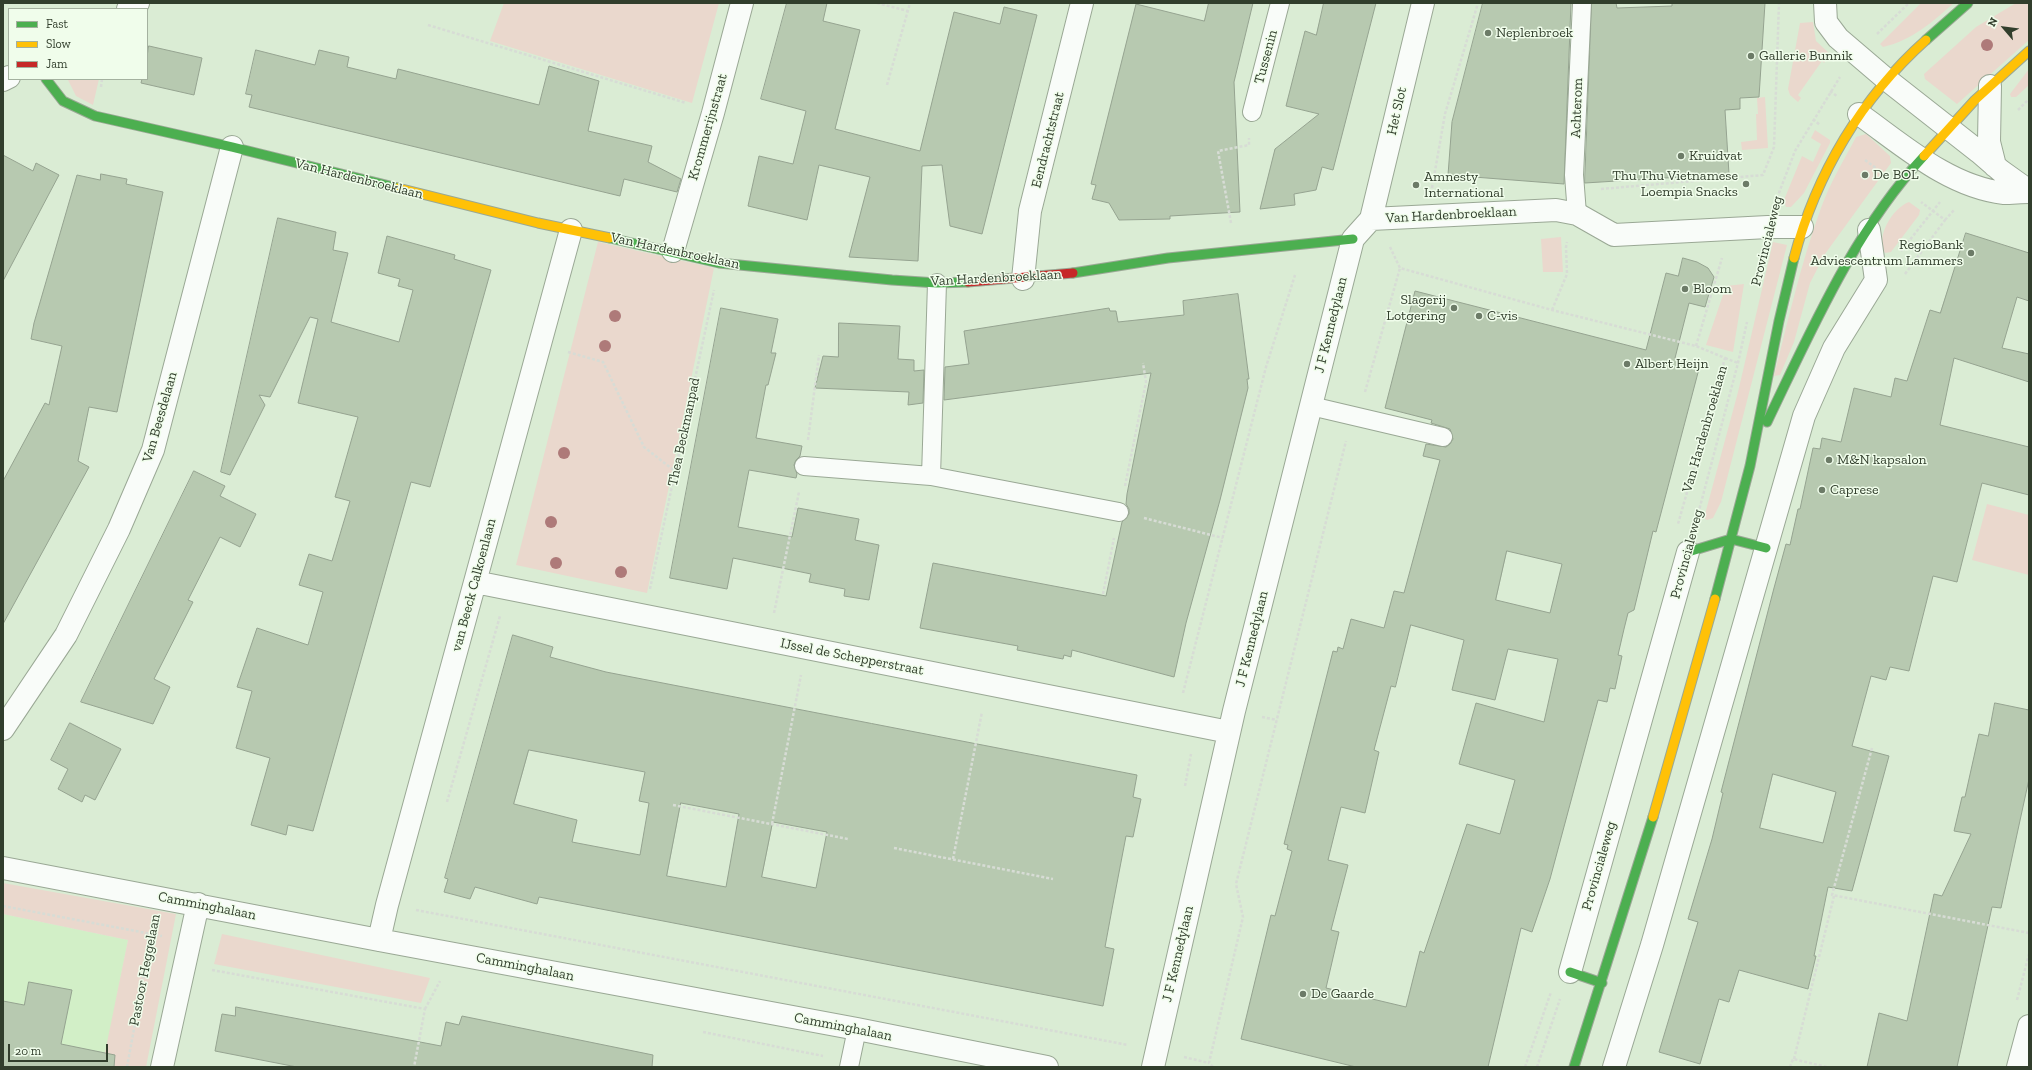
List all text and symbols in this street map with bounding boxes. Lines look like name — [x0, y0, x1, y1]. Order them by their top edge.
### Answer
legend — [8, 8, 148, 80]
north arrow — [1984, 8, 2024, 48]
text: N — [1985, 15, 2001, 29]
text: Fast — [46, 17, 68, 31]
place label: Neplenbroek — [1496, 25, 1573, 41]
street label: Tussenin — [1251, 28, 1281, 86]
marker: Neplenbroek — [1483, 28, 1493, 38]
text: Slow — [46, 37, 71, 51]
place label: Gallerie Bunnik — [1759, 48, 1853, 64]
marker: Gallerie Bunnik — [1746, 51, 1756, 61]
text: Jam — [46, 57, 67, 71]
street label: Krommerijnstraat — [685, 72, 731, 182]
street label: Achterom — [1568, 78, 1586, 138]
street label: Het Slot — [1383, 85, 1411, 137]
street label: Eendrachtstraat — [1028, 90, 1068, 190]
place label: Kruidvat — [1689, 148, 1742, 164]
marker: Kruidvat — [1676, 151, 1686, 161]
street label: Van Hardenbroeklaan — [293, 155, 425, 203]
place label: De BOL — [1873, 167, 1919, 183]
place label: Thu Thu Vietnamese Loempia Snacks — [1612, 168, 1738, 200]
place label: Amnesty International — [1424, 169, 1504, 202]
marker: De BOL — [1860, 170, 1870, 180]
marker: Thu Thu Vietnamese Loempia Snacks — [1741, 179, 1751, 189]
marker: Amnesty International — [1411, 180, 1421, 190]
street label: Provincialeweg — [1748, 194, 1786, 288]
street label: Van Hardenbroeklaan — [1385, 203, 1517, 227]
street label: Van Hardenbroeklaan — [609, 229, 741, 273]
place label: RegioBank Adviescentrum Lammers — [1810, 237, 1963, 270]
marker: RegioBank Adviescentrum Lammers — [1966, 248, 1976, 258]
street label: Van Hardenbroeklaan — [930, 266, 1062, 290]
street label: J F Kennedylaan — [1311, 275, 1351, 375]
place label: Bloom — [1693, 281, 1732, 297]
marker: Bloom — [1680, 284, 1690, 294]
place label: Slagerij Lotgering — [1386, 292, 1446, 324]
marker: Slagerij Lotgering — [1449, 303, 1459, 313]
place label: C-vis — [1487, 308, 1518, 324]
marker: C-vis — [1474, 311, 1484, 321]
place label: Albert Heijn — [1635, 356, 1708, 372]
marker: Albert Heijn — [1622, 359, 1632, 369]
street label: Van Hardenbroeklaan — [1679, 364, 1731, 494]
street label: Van Beesdelaan — [139, 370, 181, 464]
street label: Thea Beckmanpad — [664, 376, 704, 488]
place label: M&N kapsalon — [1837, 452, 1927, 468]
marker: M&N kapsalon — [1824, 455, 1834, 465]
place label: Caprese — [1830, 482, 1879, 498]
marker: Caprese — [1817, 485, 1827, 495]
street label: Provincialeweg — [1667, 507, 1707, 601]
street label: van Beeck Calkoenlaan — [448, 517, 500, 653]
street label: J F Kennedylaan — [1232, 589, 1272, 689]
street label: IJssel de Schepperstraat — [779, 635, 925, 679]
street label: Provincialeweg — [1578, 819, 1620, 913]
street label: Camminghalaan — [157, 888, 257, 924]
street label: J F Kennedylaan — [1159, 904, 1197, 1004]
street label: Pastoor Heggelaan — [126, 913, 164, 1027]
street label: Camminghalaan — [475, 949, 575, 985]
place label: De Gaarde — [1311, 986, 1374, 1002]
marker: De Gaarde — [1298, 989, 1308, 999]
street label: Camminghalaan — [793, 1009, 893, 1045]
scale bar — [10, 1036, 110, 1062]
text: 20 m — [15, 1044, 41, 1058]

